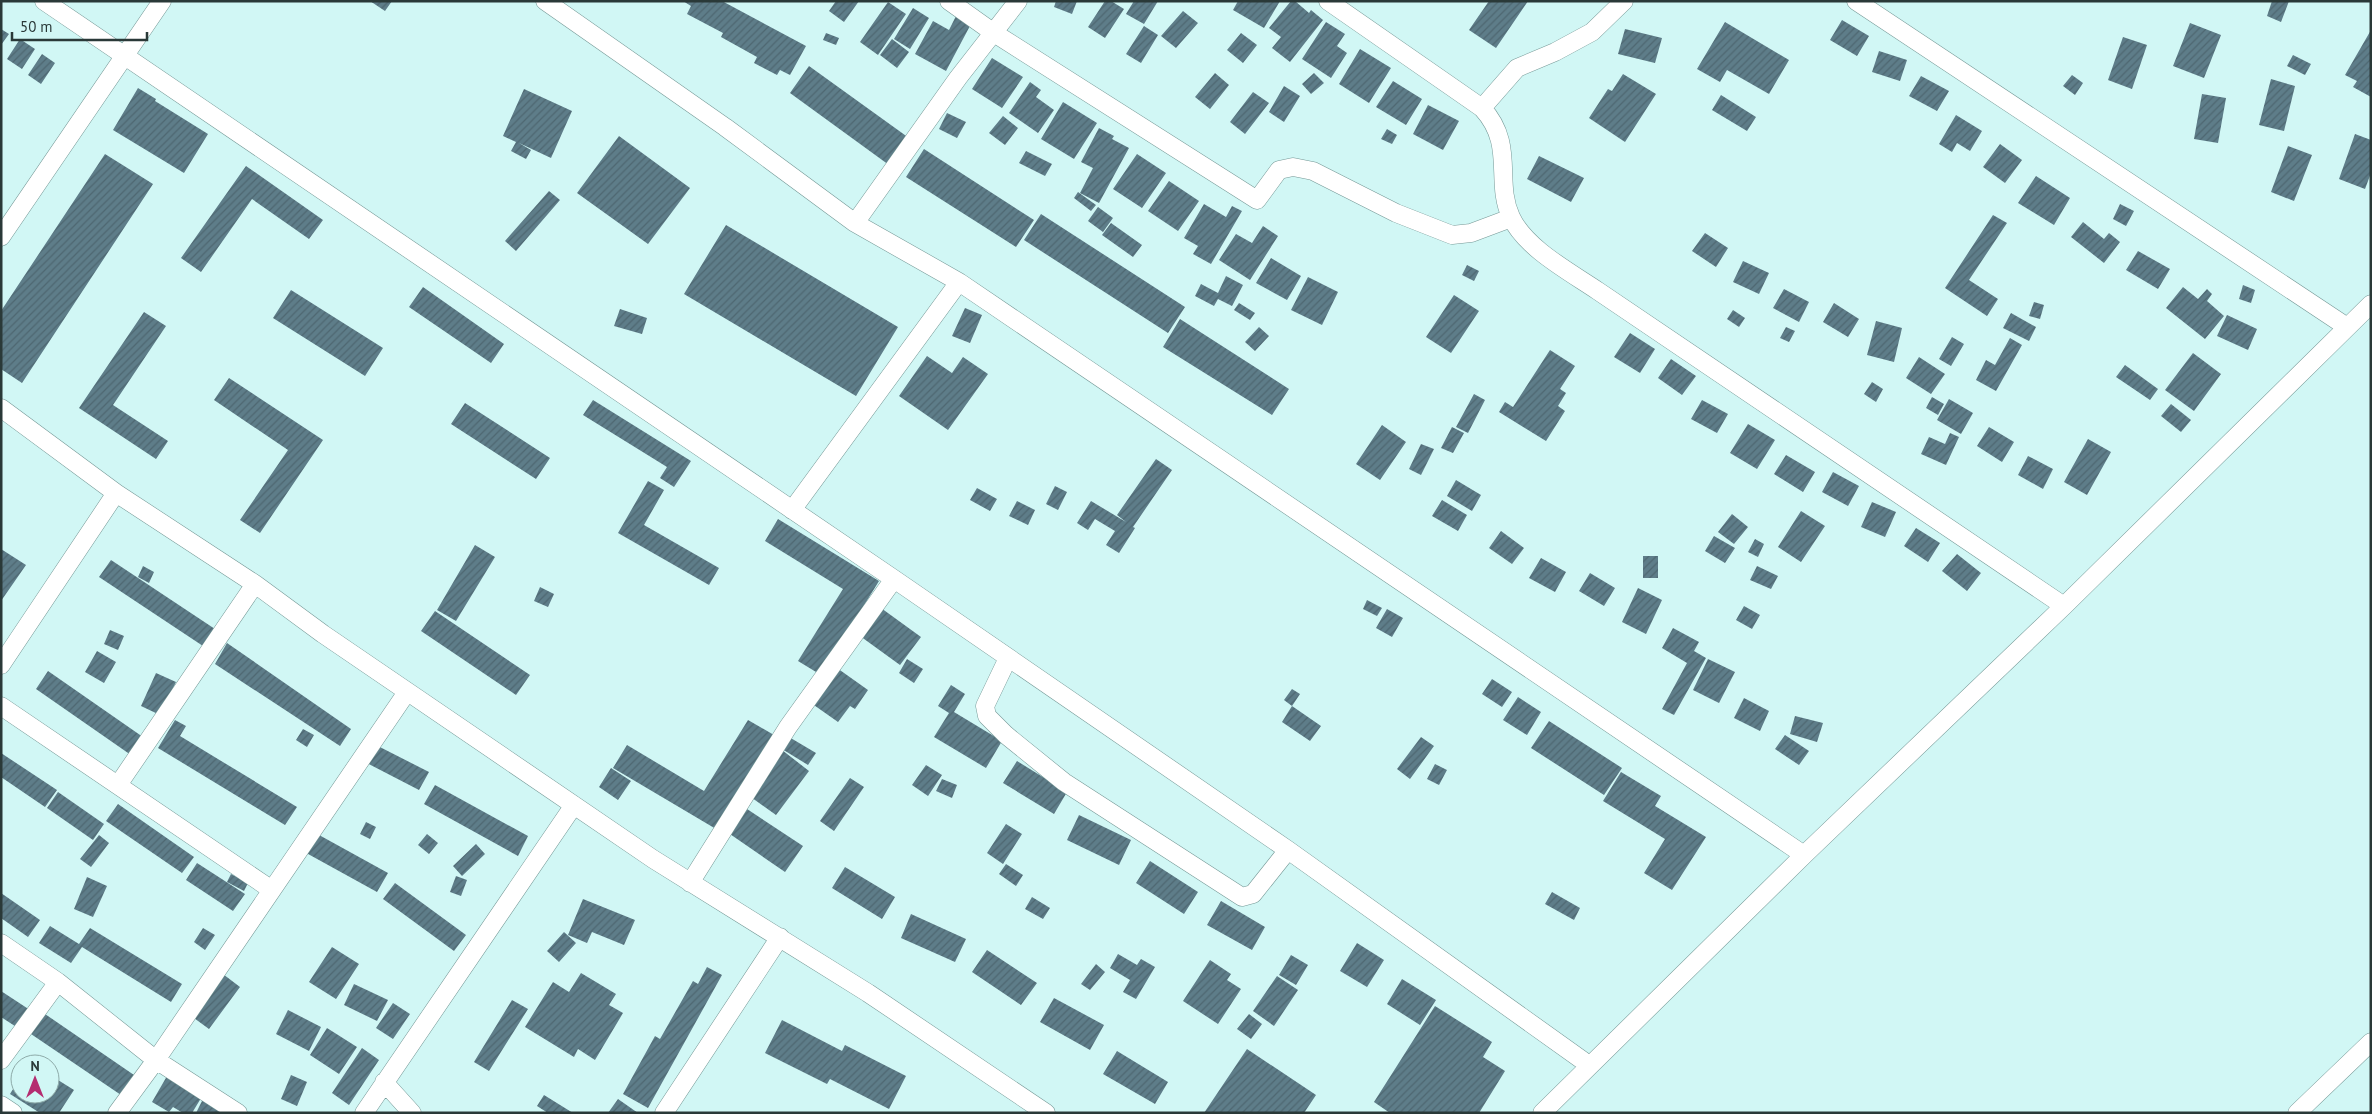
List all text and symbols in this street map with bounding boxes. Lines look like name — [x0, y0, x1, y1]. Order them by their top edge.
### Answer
scale bar — [12, 10, 148, 42]
text: 50 m — [20, 17, 53, 36]
north arrow — [10, 1054, 60, 1104]
text: N — [30, 1057, 40, 1075]

